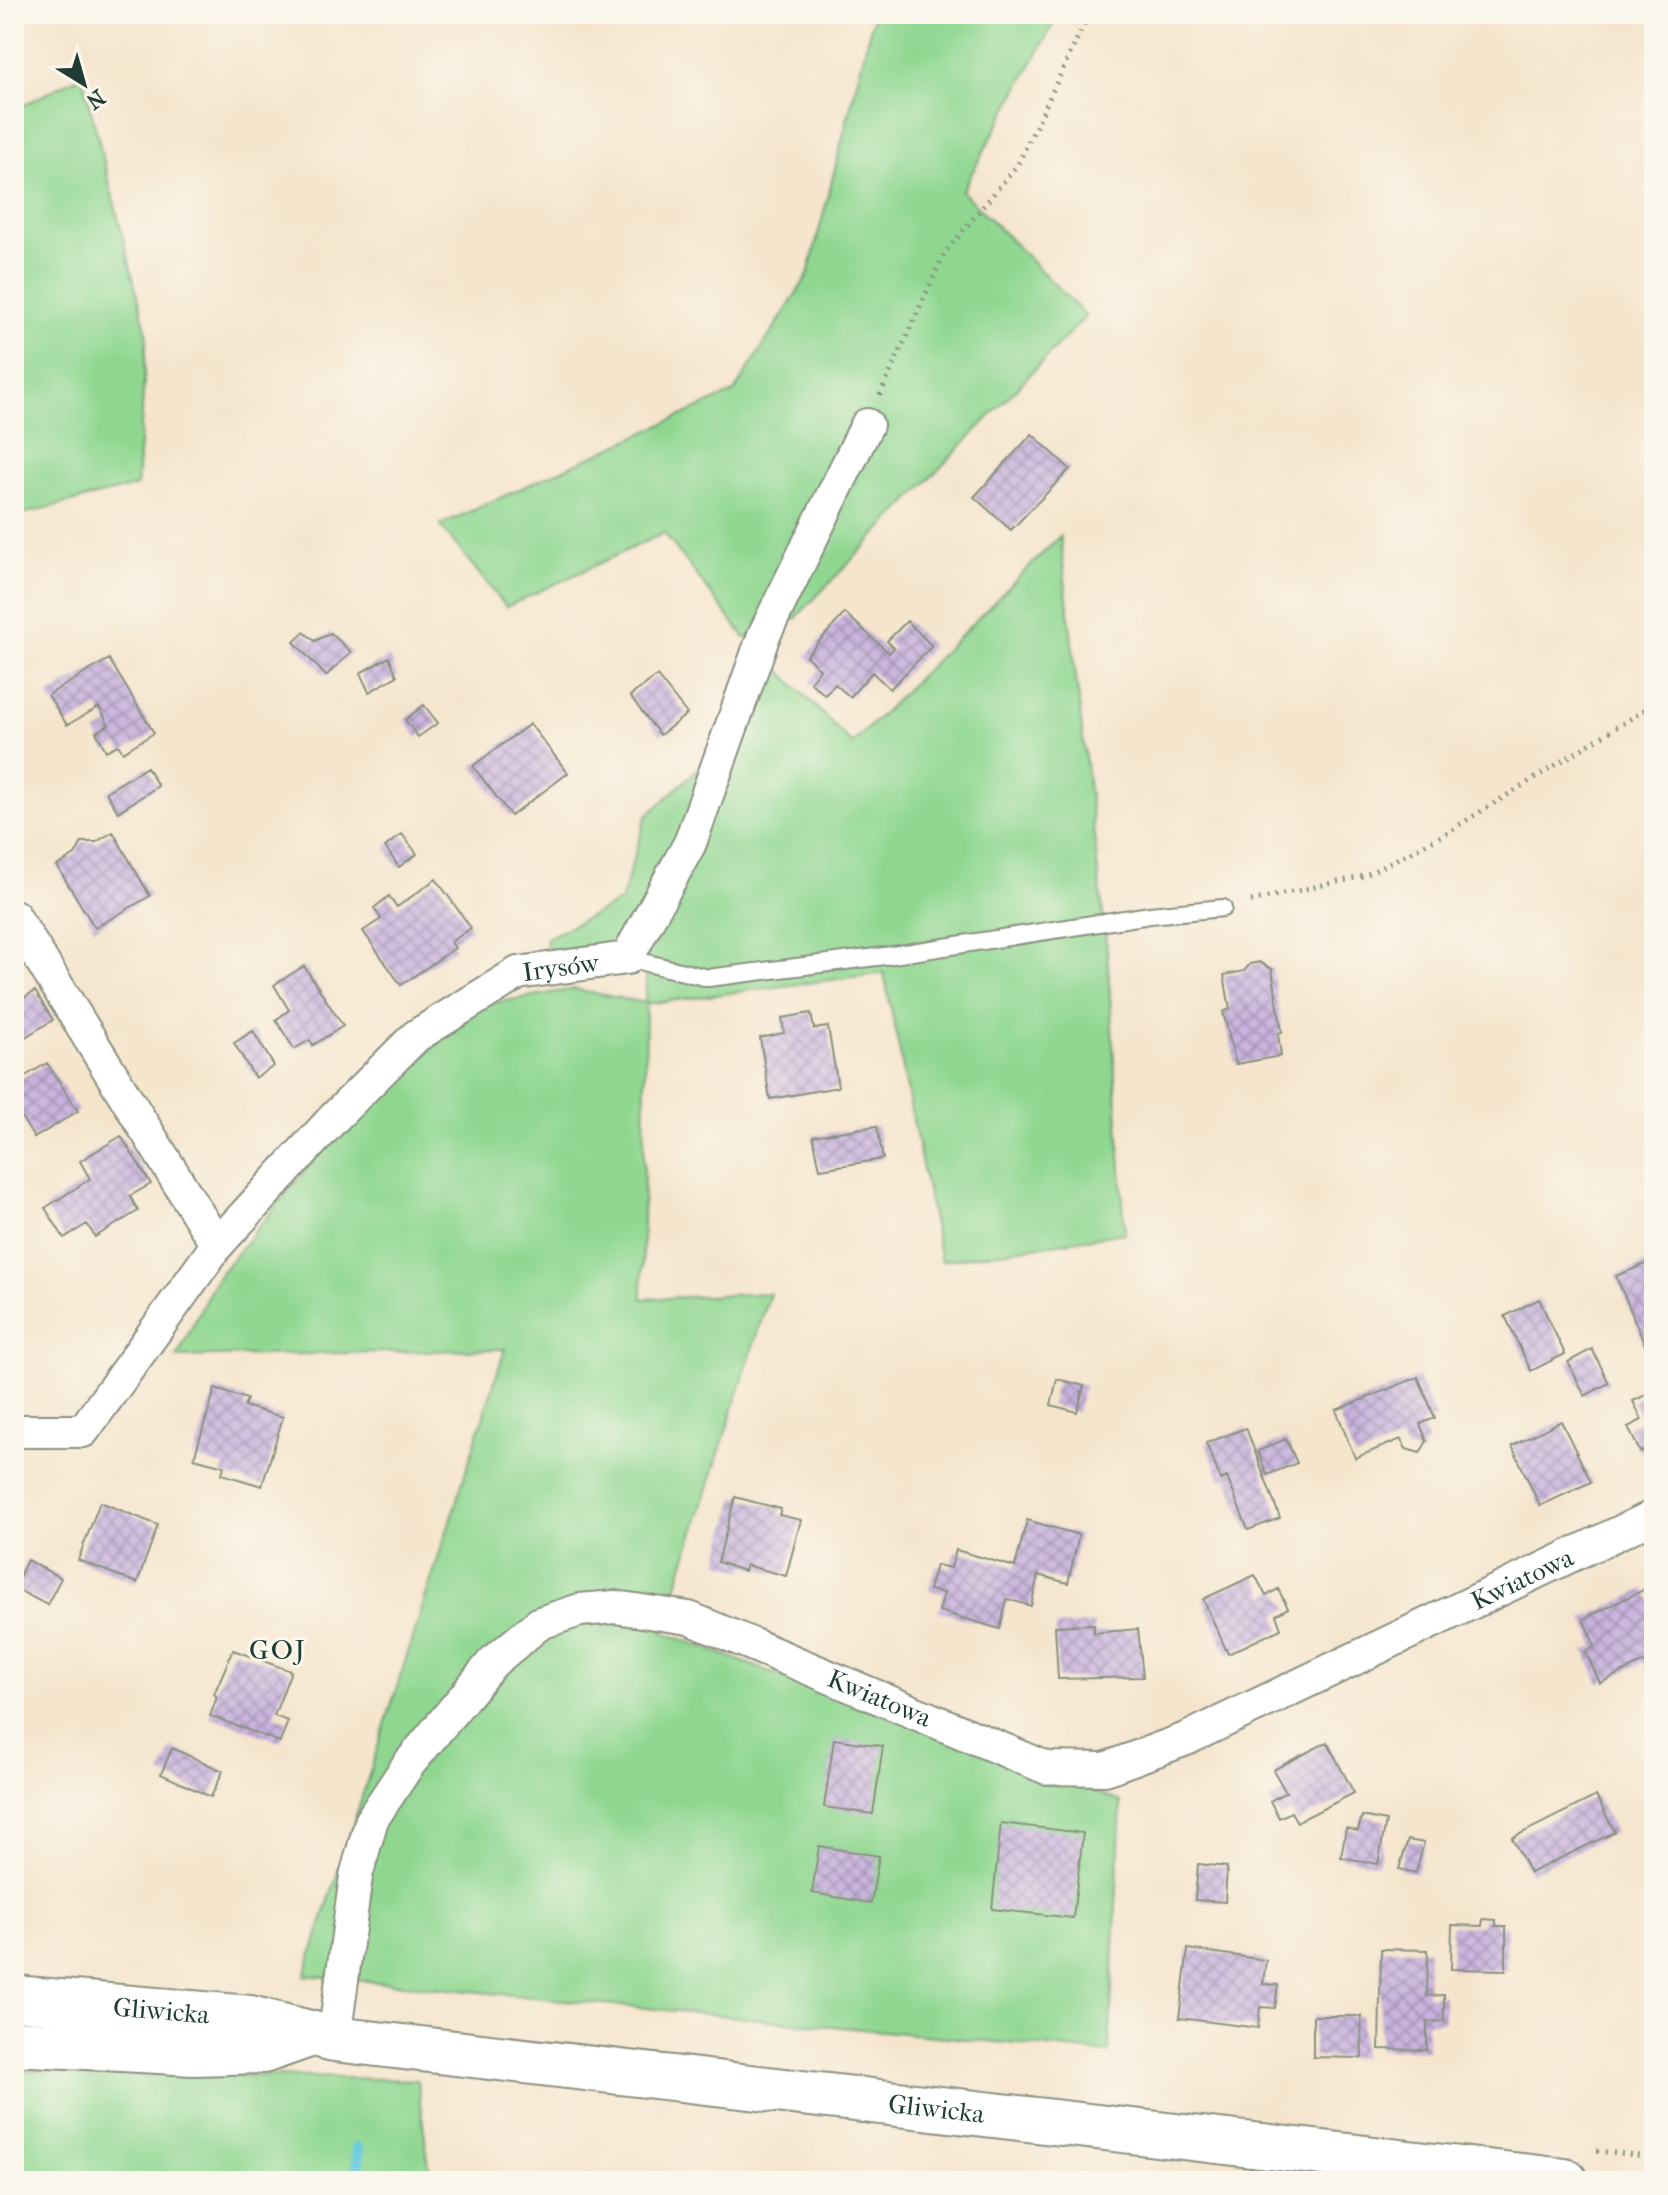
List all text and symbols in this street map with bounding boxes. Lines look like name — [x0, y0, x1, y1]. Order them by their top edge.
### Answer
north arrow — [44, 44, 124, 124]
text: N — [81, 84, 110, 115]
street label: Irysów — [521, 946, 601, 988]
street label: Kwiatowa — [1466, 1541, 1579, 1616]
district label: GOJ — [249, 1633, 307, 1666]
street label: Kwiatowa — [823, 1662, 937, 1734]
street label: Gliwicka — [112, 1991, 212, 2030]
street label: Gliwicka — [887, 2088, 987, 2130]

